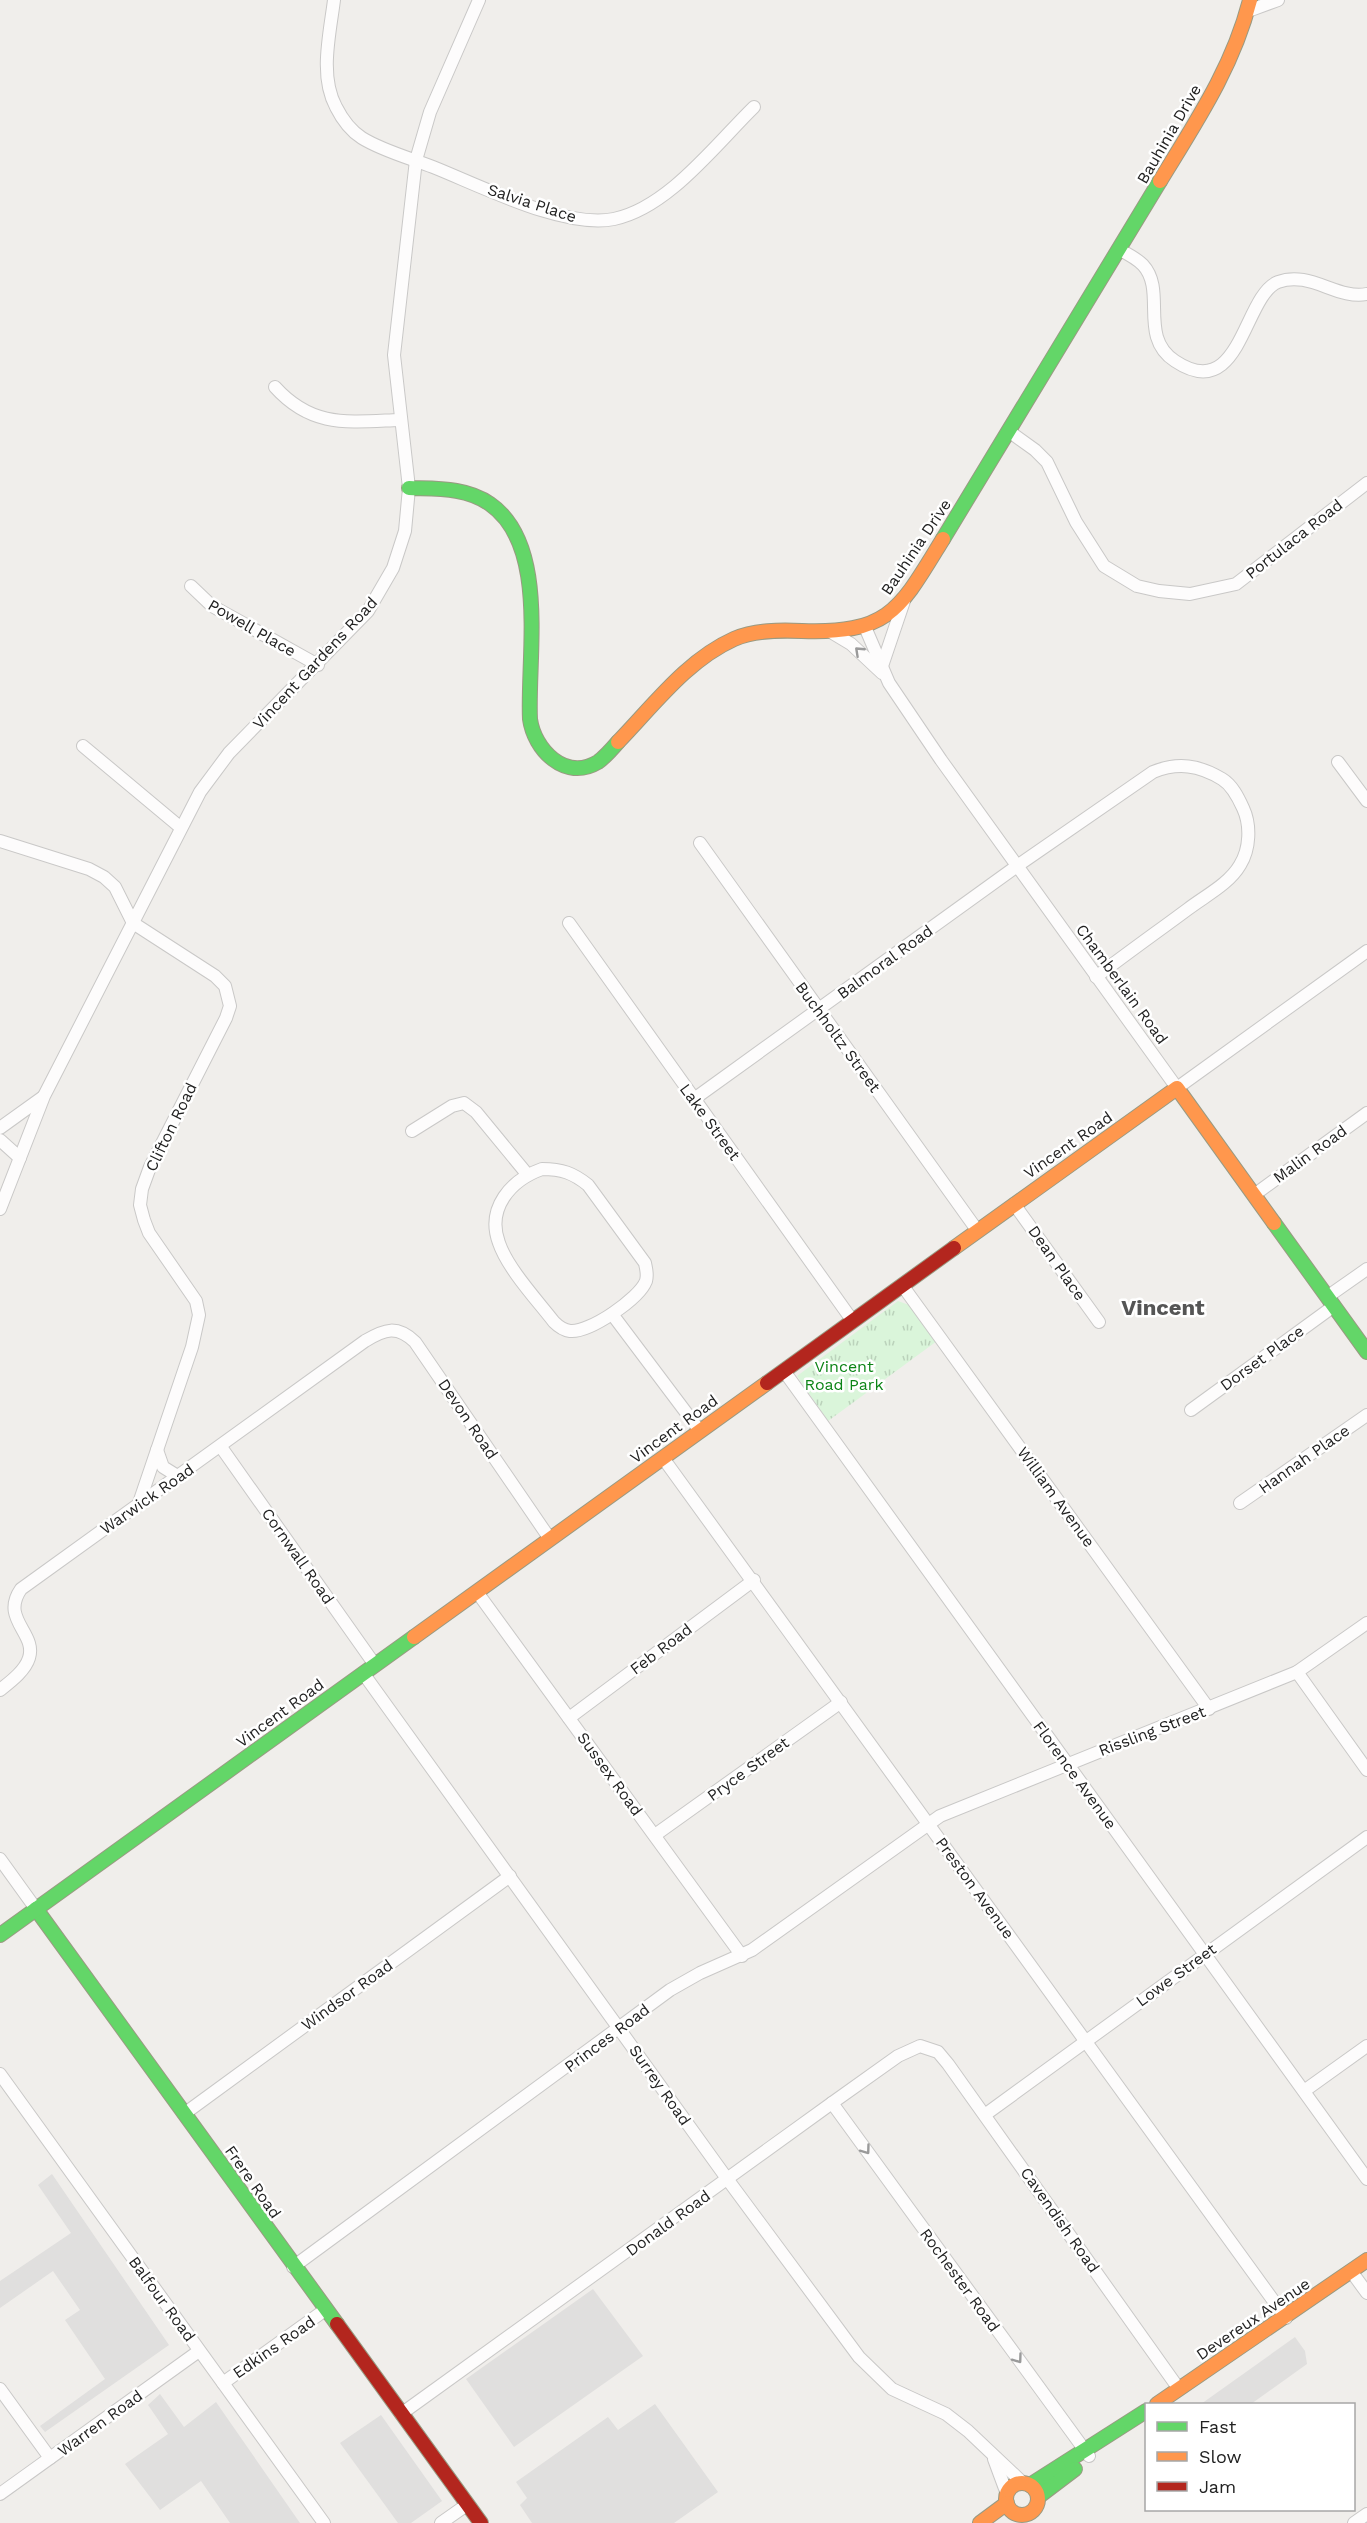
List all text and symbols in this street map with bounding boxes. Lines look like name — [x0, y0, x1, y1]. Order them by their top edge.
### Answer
street label: Bauhinia Drive — [1133, 81, 1205, 187]
street label: Salvia Place — [485, 180, 579, 226]
street label: Bauhinia Drive — [877, 495, 955, 599]
street label: Portulaca Road — [1242, 495, 1346, 583]
street label: Vincent Gardens Road — [249, 593, 381, 733]
street label: Powell Place — [205, 595, 299, 661]
one-way arrow — [856, 648, 867, 659]
street label: Chamberlain Road — [1072, 920, 1172, 1048]
street label: Balmoral Road — [834, 921, 936, 1003]
street label: Buchholtz Street — [791, 978, 885, 1096]
street label: Clifton Road — [141, 1080, 201, 1174]
street label: Lake Street — [676, 1080, 744, 1164]
street label: Vincent Road — [1020, 1107, 1116, 1183]
street label: Malin Road — [1270, 1121, 1350, 1187]
street label: Dean Place — [1024, 1222, 1090, 1304]
district label: Vincent — [1121, 1295, 1205, 1320]
street label: Dorset Place — [1216, 1321, 1308, 1395]
park label: Vincent Road Park — [805, 1357, 883, 1394]
street label: Devon Road — [434, 1375, 502, 1463]
street label: Vincent Road — [626, 1391, 722, 1467]
street label: Hannah Place — [1255, 1421, 1353, 1497]
street label: William Avenue — [1013, 1443, 1099, 1551]
street label: Warwick Road — [96, 1460, 198, 1538]
street label: Cornwall Road — [258, 1504, 338, 1608]
street label: Feb Road — [626, 1620, 696, 1678]
street label: Vincent Road — [232, 1675, 328, 1751]
street label: Rissling Street — [1096, 1702, 1208, 1760]
street label: Florence Avenue — [1029, 1717, 1121, 1833]
street label: Sussex Road — [573, 1729, 647, 1819]
street label: Pryce Street — [703, 1733, 793, 1805]
street label: Preston Avenue — [932, 1833, 1018, 1943]
street label: Lowe Street — [1132, 1939, 1220, 2010]
street label: Windsor Road — [298, 1955, 396, 2035]
street label: Princes Road — [561, 2000, 653, 2076]
street label: Surrey Road — [625, 2041, 695, 2129]
street label: Frere Road — [221, 2142, 285, 2222]
one-way arrow — [859, 2144, 870, 2155]
street label: Cavendish Road — [1017, 2164, 1103, 2276]
street label: Donald Road — [622, 2186, 714, 2260]
street label: Rochester Road — [916, 2225, 1004, 2335]
street label: Balfour Road — [125, 2253, 199, 2345]
street label: Devereux Avenue — [1193, 2274, 1313, 2364]
street label: Edkins Road — [229, 2312, 319, 2382]
one-way arrow — [1011, 2353, 1022, 2364]
street label: Warren Road — [54, 2386, 146, 2460]
legend — [1145, 2403, 1355, 2511]
text: Fast — [1199, 2416, 1237, 2437]
text: Slow — [1199, 2446, 1242, 2467]
text: Jam — [1199, 2476, 1236, 2497]

